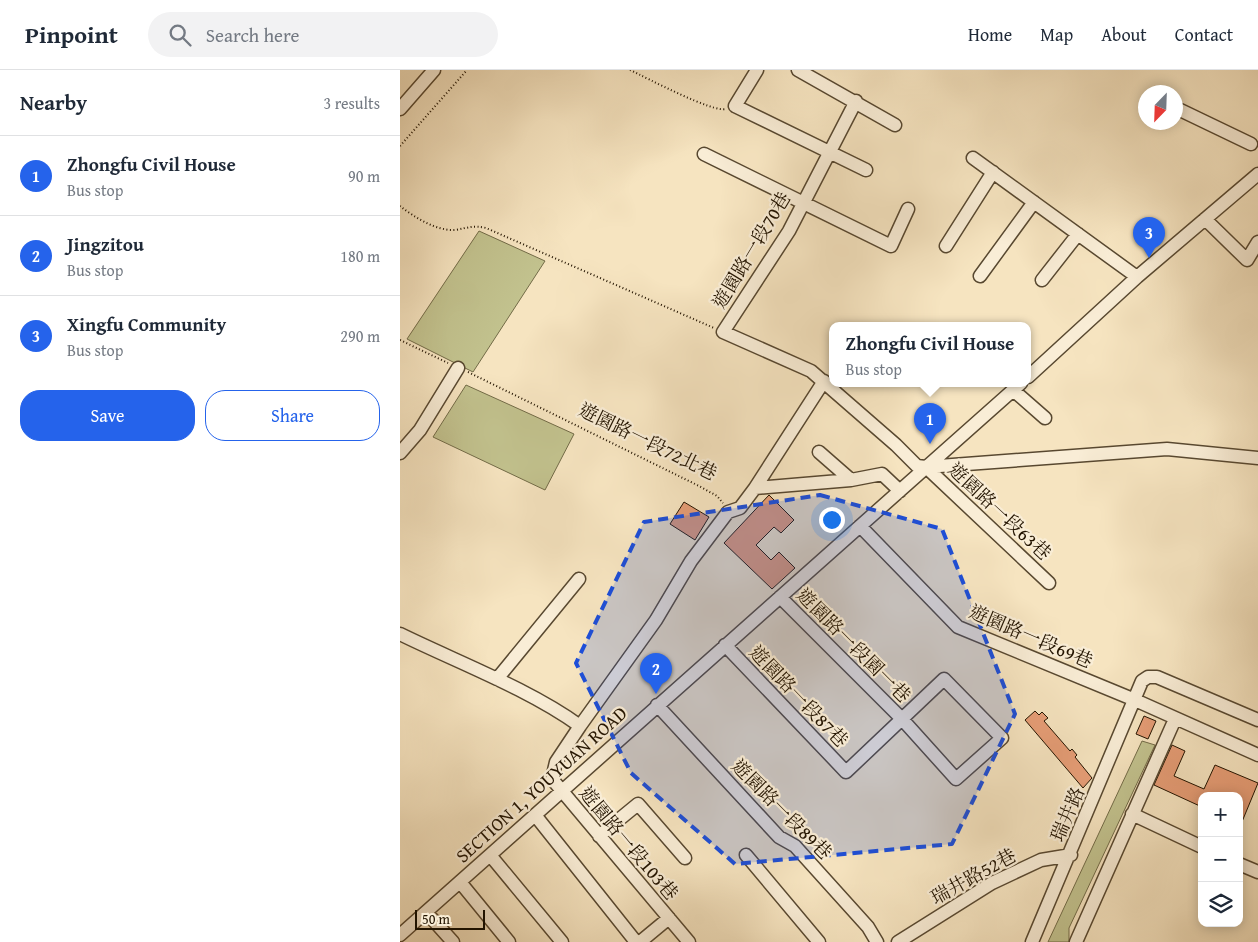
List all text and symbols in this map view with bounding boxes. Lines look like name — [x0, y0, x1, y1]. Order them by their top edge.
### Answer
search box — [148, 12, 498, 57]
text: Pinpoint — [25, 17, 118, 52]
icon: search — [166, 21, 194, 49]
text: Search here — [206, 21, 299, 49]
text: Home — [968, 21, 1012, 48]
text: Map — [1040, 21, 1073, 48]
text: About — [1101, 21, 1147, 48]
text: Contact — [1175, 21, 1233, 48]
north arrow — [1138, 85, 1183, 130]
text: Nearby — [20, 87, 87, 118]
text: 3 results — [323, 91, 380, 115]
text: Zhongfu Civil House — [67, 150, 236, 178]
text: 1 — [32, 164, 40, 188]
text: 90 m — [348, 164, 380, 188]
text: Bus stop — [67, 178, 123, 202]
street label: 遊園路一段70巷 — [705, 186, 797, 314]
pin: 3 — [1133, 217, 1165, 258]
text: Jingzitou — [67, 230, 144, 258]
text: 2 — [32, 244, 40, 268]
text: 180 m — [340, 244, 380, 268]
text: Bus stop — [67, 258, 123, 282]
text: Xingfu Community — [67, 310, 226, 338]
popup — [829, 322, 1031, 387]
text: 3 — [32, 324, 40, 348]
text: 290 m — [340, 324, 380, 348]
text: Zhongfu Civil House — [846, 329, 1014, 357]
text: Bus stop — [67, 338, 123, 362]
text: Bus stop — [846, 357, 902, 381]
button: Save — [20, 390, 195, 441]
button: Share — [205, 390, 380, 441]
street label: 遊園路一段72北巷 — [574, 395, 722, 487]
pin: 1 — [914, 403, 946, 444]
street label: 遊園路一段63巷 — [942, 456, 1058, 566]
your location — [819, 507, 845, 533]
street label: 遊園路一段園一巷 — [790, 581, 918, 709]
street label: 遊園路一段69巷 — [965, 597, 1097, 675]
street label: 遊園路一段87巷 — [743, 639, 855, 753]
pin: 2 — [640, 653, 672, 694]
street label: SECTION 1, YOUYUAN ROAD — [449, 699, 633, 869]
street label: 遊園路一段89巷 — [725, 752, 839, 866]
street label: 遊園路一段103巷 — [573, 780, 685, 906]
street label: 瑞井路 — [1043, 782, 1091, 846]
map controls — [1198, 792, 1243, 927]
button: + — [1198, 792, 1243, 837]
button: − — [1198, 837, 1243, 882]
street label: 瑞井路52巷 — [925, 841, 1021, 911]
button: layers — [1198, 882, 1243, 927]
scale bar — [415, 907, 485, 930]
text: 50 m — [422, 909, 450, 929]

